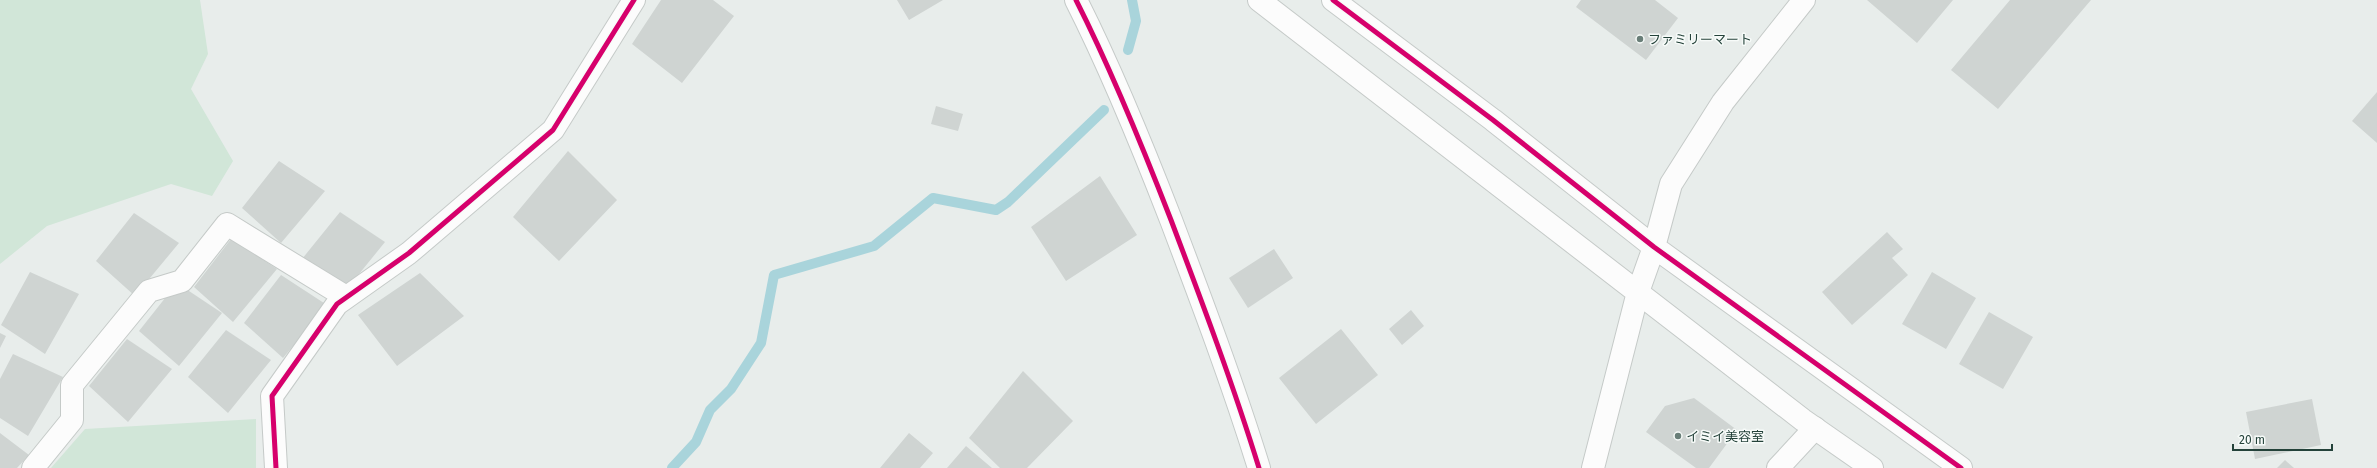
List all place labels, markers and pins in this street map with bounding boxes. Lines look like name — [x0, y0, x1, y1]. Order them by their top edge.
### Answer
place label: ファミリーマート — [1648, 32, 1752, 47]
marker: ファミリーマート — [1635, 34, 1645, 44]
place label: イミイ美容室 — [1686, 429, 1764, 444]
marker: イミイ美容室 — [1673, 431, 1683, 441]

